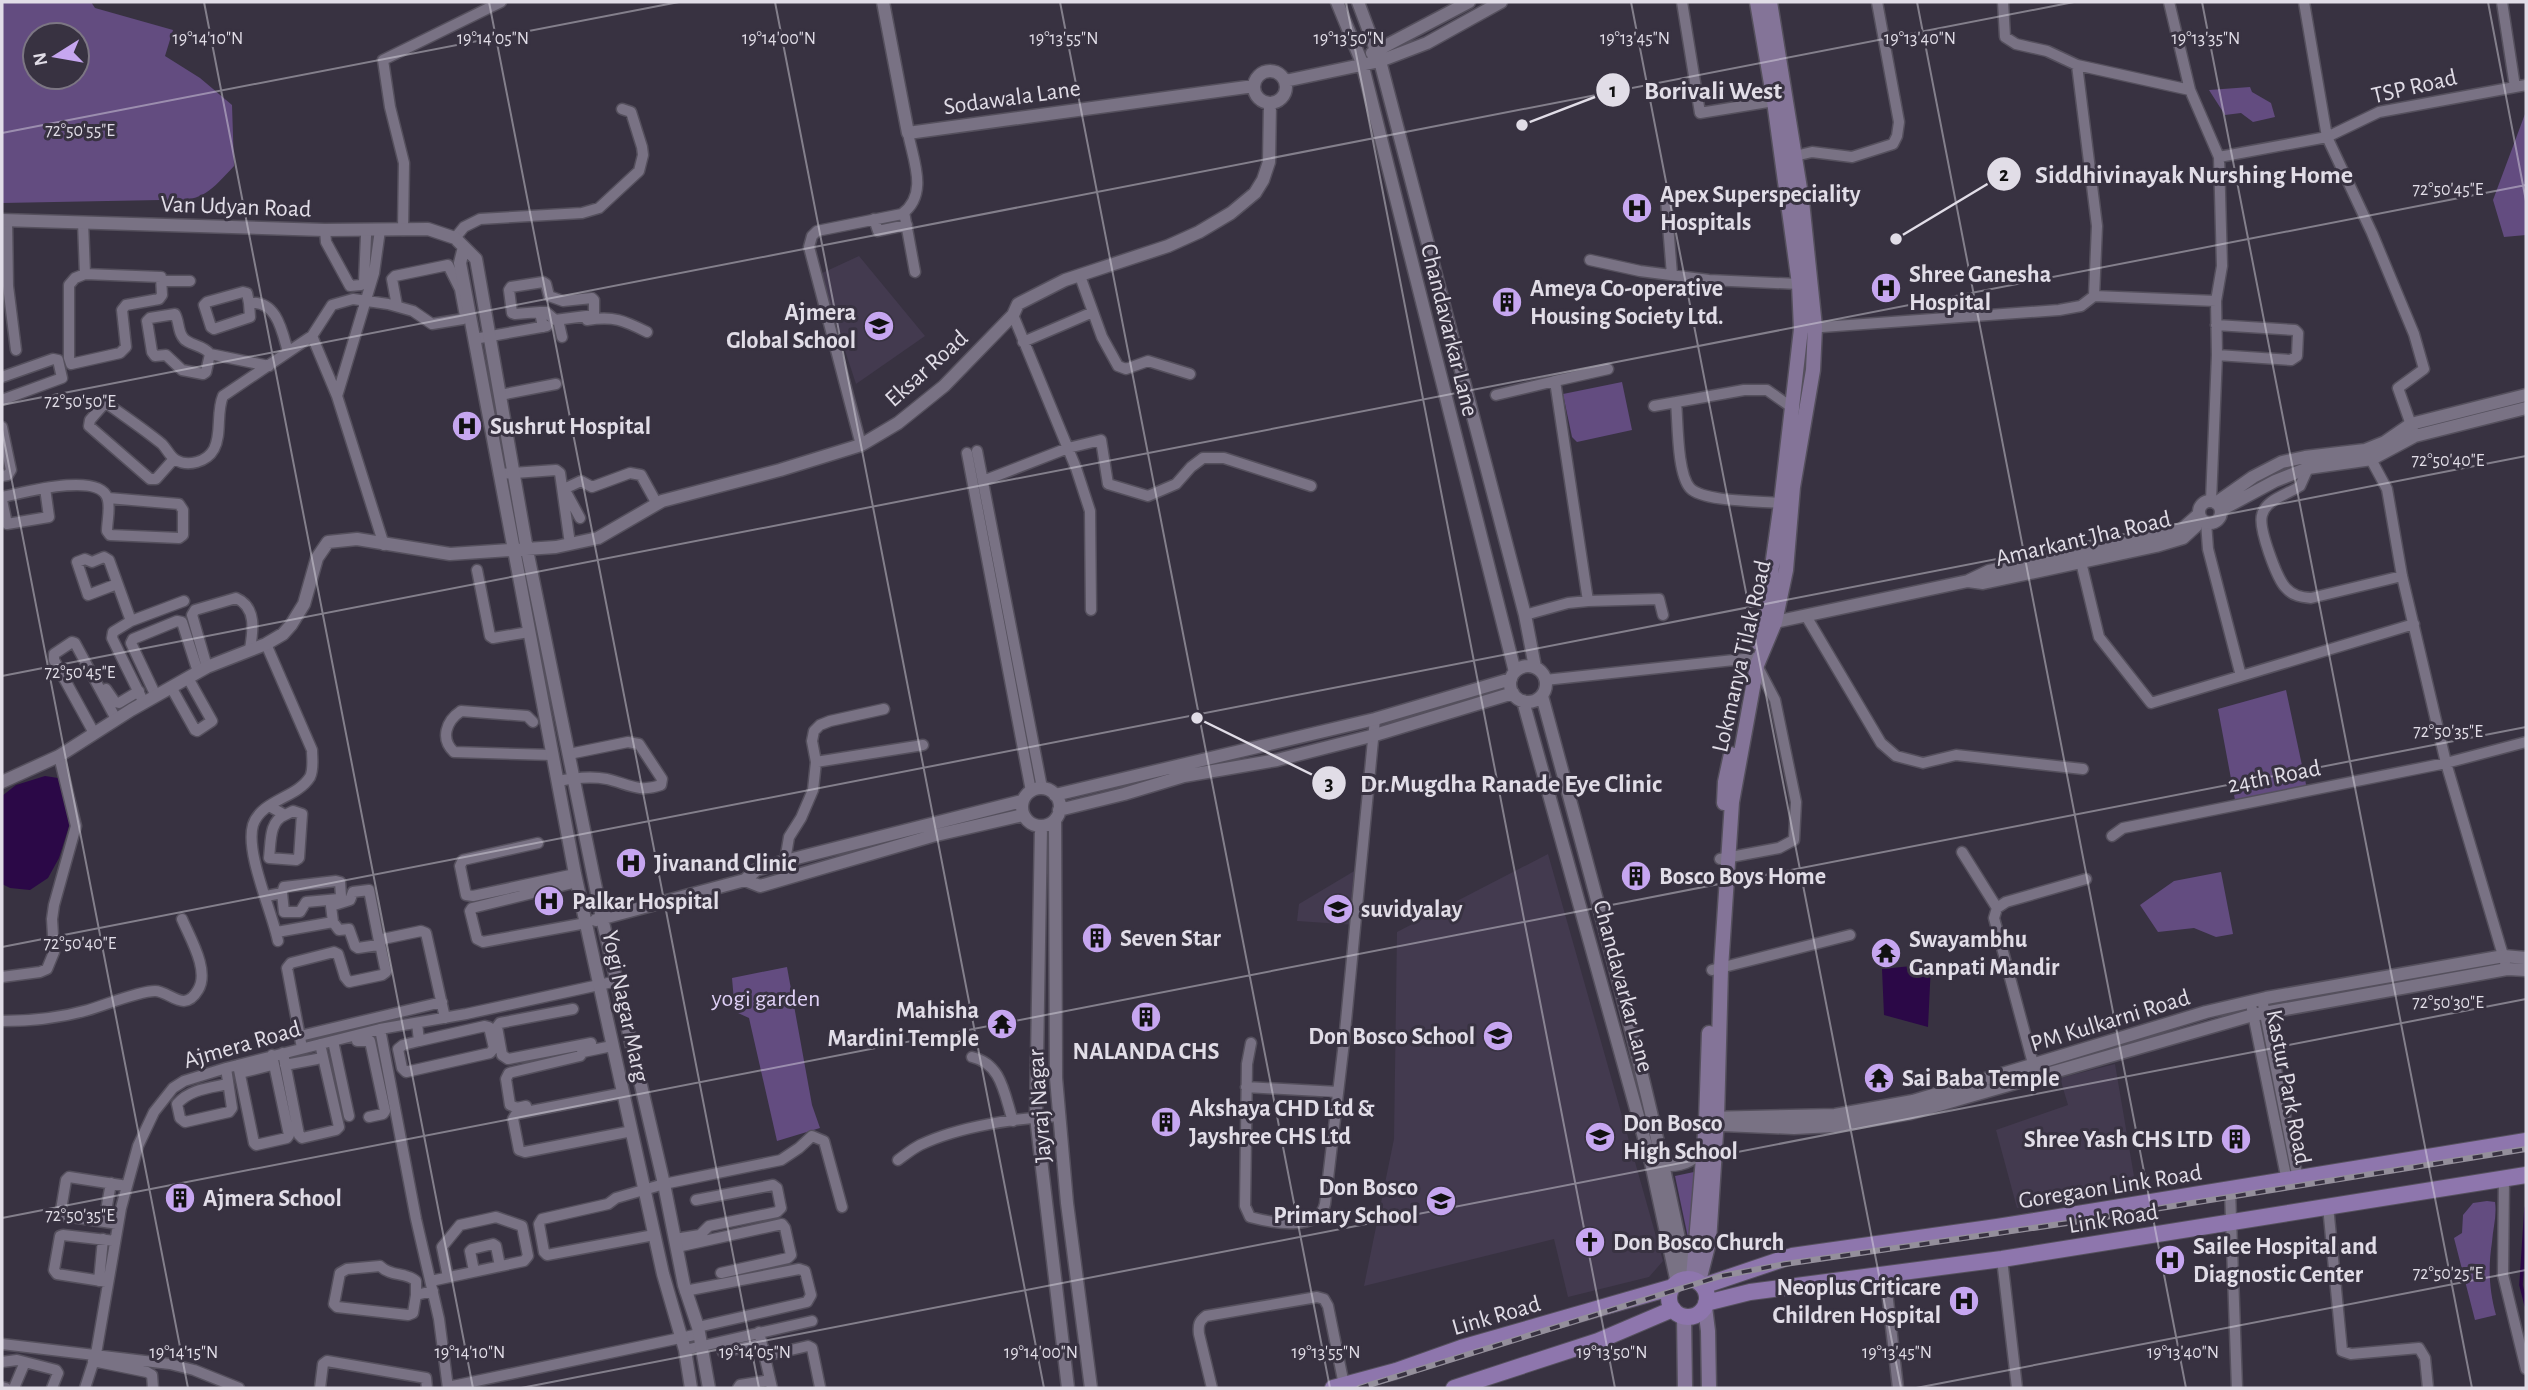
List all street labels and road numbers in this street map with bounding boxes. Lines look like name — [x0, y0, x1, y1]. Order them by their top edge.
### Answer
street label: TSP Road — [2369, 66, 2459, 108]
street label: Sodawala Lane — [942, 77, 1082, 119]
street label: Van Udyan Road — [160, 192, 312, 222]
street label: Chandavarkar Lane — [1416, 241, 1482, 419]
street label: Eksar Road — [881, 326, 972, 412]
street label: Amarkant Jha Road — [1993, 507, 2173, 571]
street label: Lokmanya Tilak Road — [1708, 558, 1776, 755]
street label: 24th Road — [2226, 756, 2323, 798]
street label: Chandavarkar Lane — [1589, 898, 1658, 1075]
street label: Yogi Nagar Marg — [597, 928, 653, 1084]
street label: PM Kulkarni Road — [2028, 985, 2193, 1057]
street label: Kastur Park Road — [2261, 1008, 2315, 1167]
street label: Ajmera Road — [181, 1017, 304, 1073]
street label: Jayraj Nagar — [1024, 1048, 1056, 1164]
street label: Goregaon Link Road — [2017, 1161, 2203, 1213]
street label: Link Road — [2066, 1200, 2160, 1238]
street label: Link Road — [1449, 1292, 1543, 1340]

